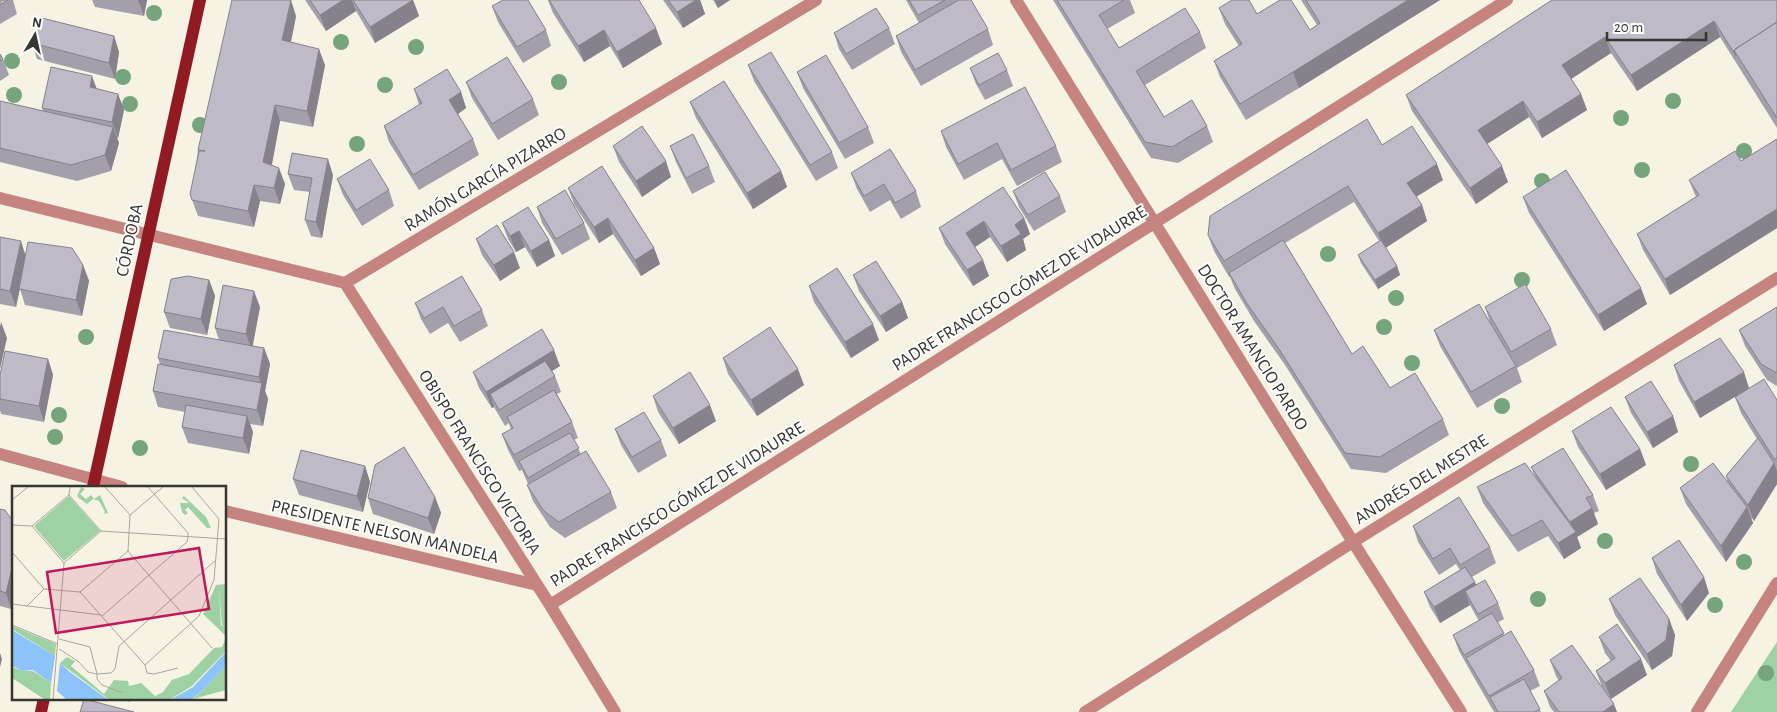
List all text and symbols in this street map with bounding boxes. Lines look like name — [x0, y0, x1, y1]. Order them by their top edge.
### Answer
north arrow — [10, 10, 60, 60]
scale bar — [1607, 10, 1706, 42]
text: N — [31, 15, 43, 31]
text: 20 m — [1614, 20, 1643, 35]
street label: RAMÓN GARCÍA PIZARRO — [400, 122, 570, 235]
street label: PADRE FRANCISCO GÓMEZ DE VIDAURRE — [888, 200, 1150, 375]
street label: CÓRDOBA — [111, 201, 147, 278]
street label: DOCTOR AMANCIO PARDO — [1194, 261, 1311, 434]
street label: OBISPO FRANCISCO VICTORIA — [415, 367, 544, 558]
street label: PADRE FRANCISCO GÓMEZ DE VIDAURRE — [546, 416, 808, 591]
street label: ANDRÉS DEL MESTRE — [1350, 429, 1492, 528]
inset map — [12, 486, 226, 700]
street label: PRESIDENTE NELSON MANDELA — [269, 497, 501, 567]

